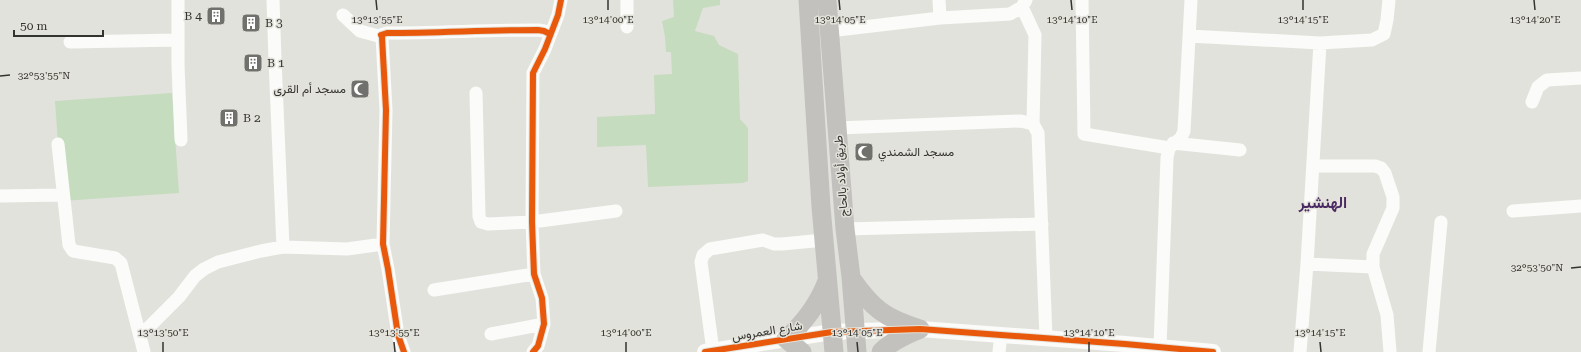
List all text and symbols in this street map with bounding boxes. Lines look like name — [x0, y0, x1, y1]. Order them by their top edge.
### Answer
building icon: B 4 — [205, 5, 227, 27]
place label: B 4 — [184, 9, 202, 23]
scale bar — [14, 12, 103, 38]
building icon: B 3 — [240, 12, 262, 34]
text: 13°13'55"E — [351, 14, 403, 25]
text: 13°14'00"E — [582, 14, 634, 25]
text: 13°14'05"E — [814, 14, 866, 25]
text: 13°14'10"E — [1046, 14, 1098, 25]
text: 13°14'15"E — [1277, 14, 1329, 25]
text: 13°14'20"E — [1509, 14, 1561, 25]
place label: B 3 — [265, 16, 283, 30]
text: 50 m — [20, 19, 47, 33]
building icon: B 1 — [242, 52, 264, 74]
place label: B 1 — [267, 56, 285, 70]
text: 32°53'55"N — [18, 70, 70, 81]
mosque icon: مسجد أم القرى — [349, 78, 371, 100]
place label: مسجد أم القرى — [274, 82, 346, 97]
building icon: B 2 — [218, 107, 240, 129]
place label: B 2 — [243, 111, 261, 125]
street label: طريق أولاد بالحاج — [831, 134, 853, 217]
mosque icon: مسجد الشمندي — [853, 141, 875, 163]
place label: مسجد الشمندي — [878, 145, 954, 162]
district label: الهنشير — [1298, 193, 1347, 213]
text: 32°53'50"N — [1511, 262, 1563, 273]
street label: شارع العمروس — [731, 319, 804, 345]
text: 13°13'50"E — [137, 327, 189, 338]
text: 13°13'55"E — [368, 327, 420, 338]
text: 13°14'00"E — [600, 327, 652, 338]
text: 13°14'05"E — [831, 327, 883, 338]
text: 13°14'10"E — [1063, 327, 1115, 338]
text: 13°14'15"E — [1294, 327, 1346, 338]

